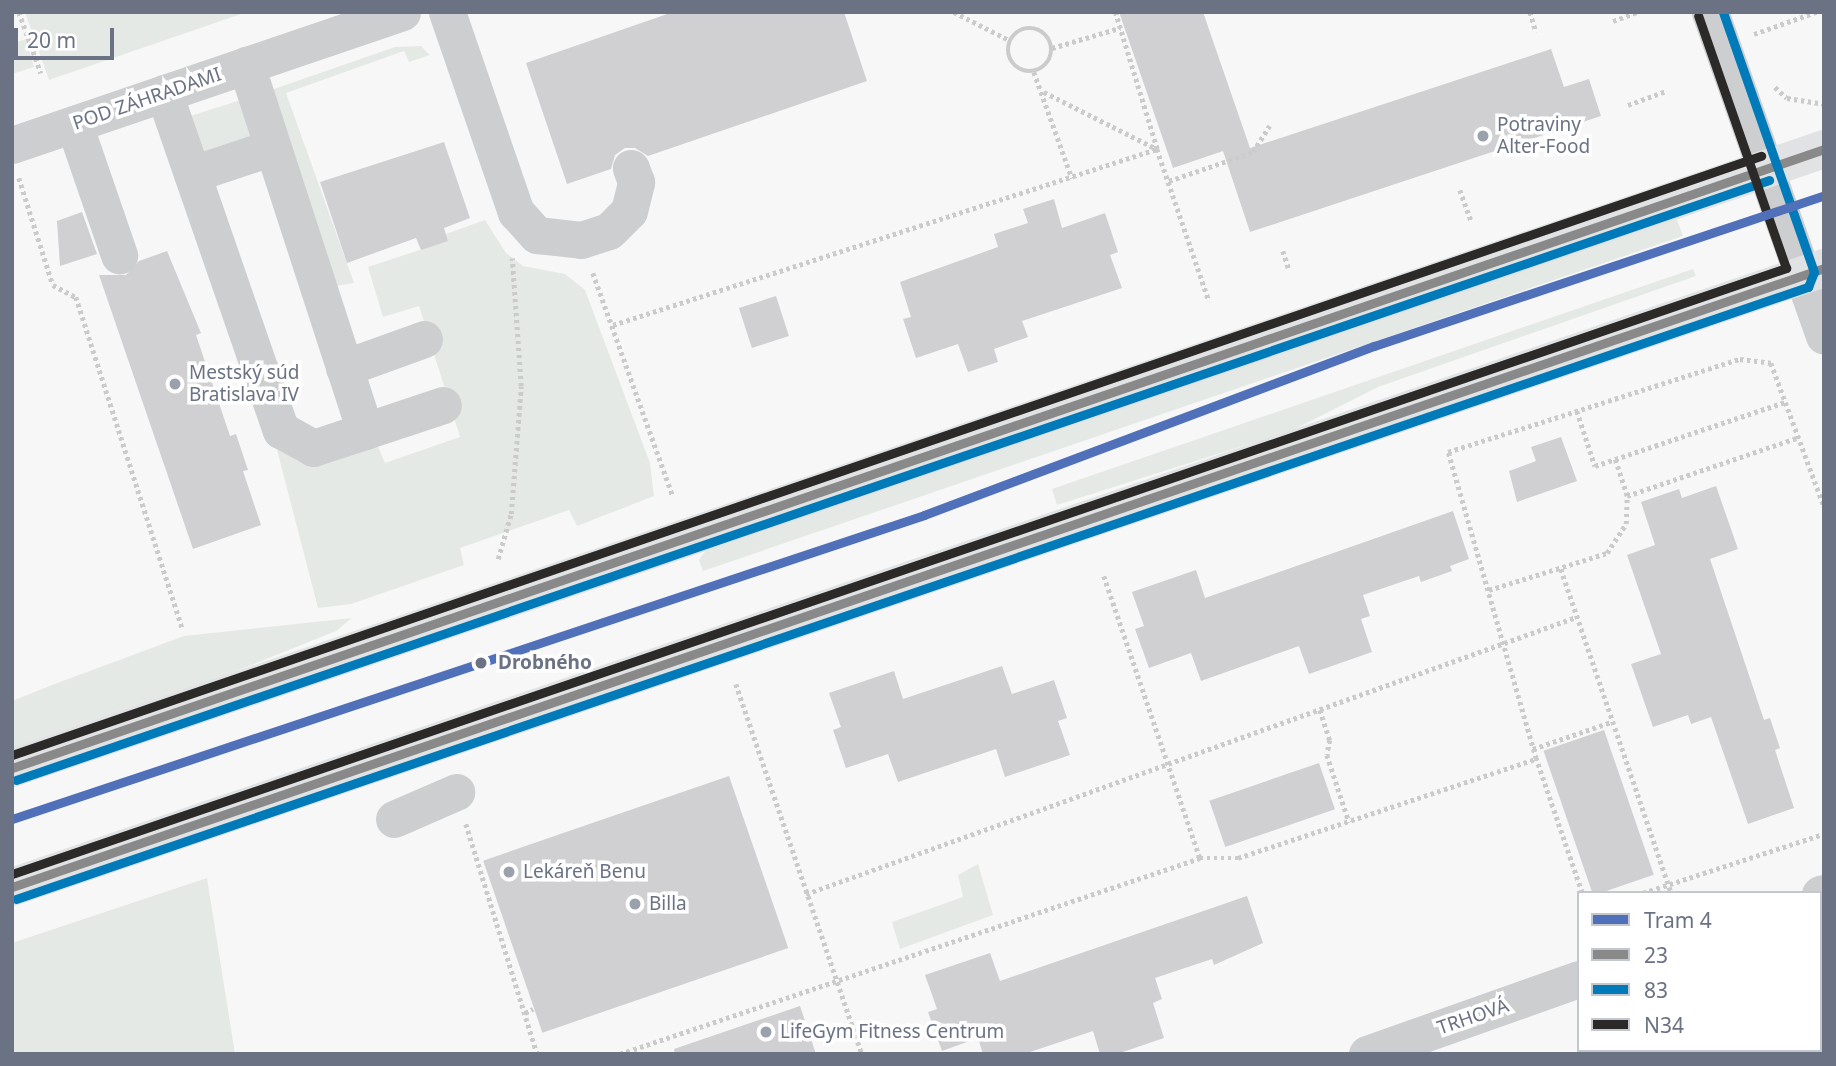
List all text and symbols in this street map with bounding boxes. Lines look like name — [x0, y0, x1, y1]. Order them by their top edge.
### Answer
scale bar — [18, 14, 117, 58]
text: 20 m — [27, 26, 76, 54]
street label: POD ZÁHRADAMI — [70, 63, 224, 135]
place label: Potraviny Alter-Food — [1497, 114, 1590, 158]
marker: Potraviny Alter-Food — [1475, 128, 1491, 144]
place label: Mestský súd Bratislava IV — [189, 362, 299, 406]
marker: Mestský súd Bratislava IV — [167, 376, 183, 392]
marker: Drobného — [470, 652, 492, 674]
place label: Drobného — [498, 652, 592, 674]
place label: Lekáreň Benu — [523, 861, 646, 883]
marker: Lekáreň Benu — [501, 864, 517, 880]
legend — [1577, 891, 1822, 1052]
place label: Billa — [649, 893, 687, 915]
marker: Billa — [627, 896, 643, 912]
text: Tram 4 — [1644, 906, 1712, 934]
text: 23 — [1644, 941, 1668, 969]
text: 83 — [1644, 976, 1668, 1004]
street label: TRHOVÁ — [1434, 994, 1512, 1040]
text: N34 — [1644, 1011, 1684, 1039]
place label: LifeGym Fitness Centrum — [780, 1021, 1004, 1043]
marker: LifeGym Fitness Centrum — [758, 1024, 774, 1040]

